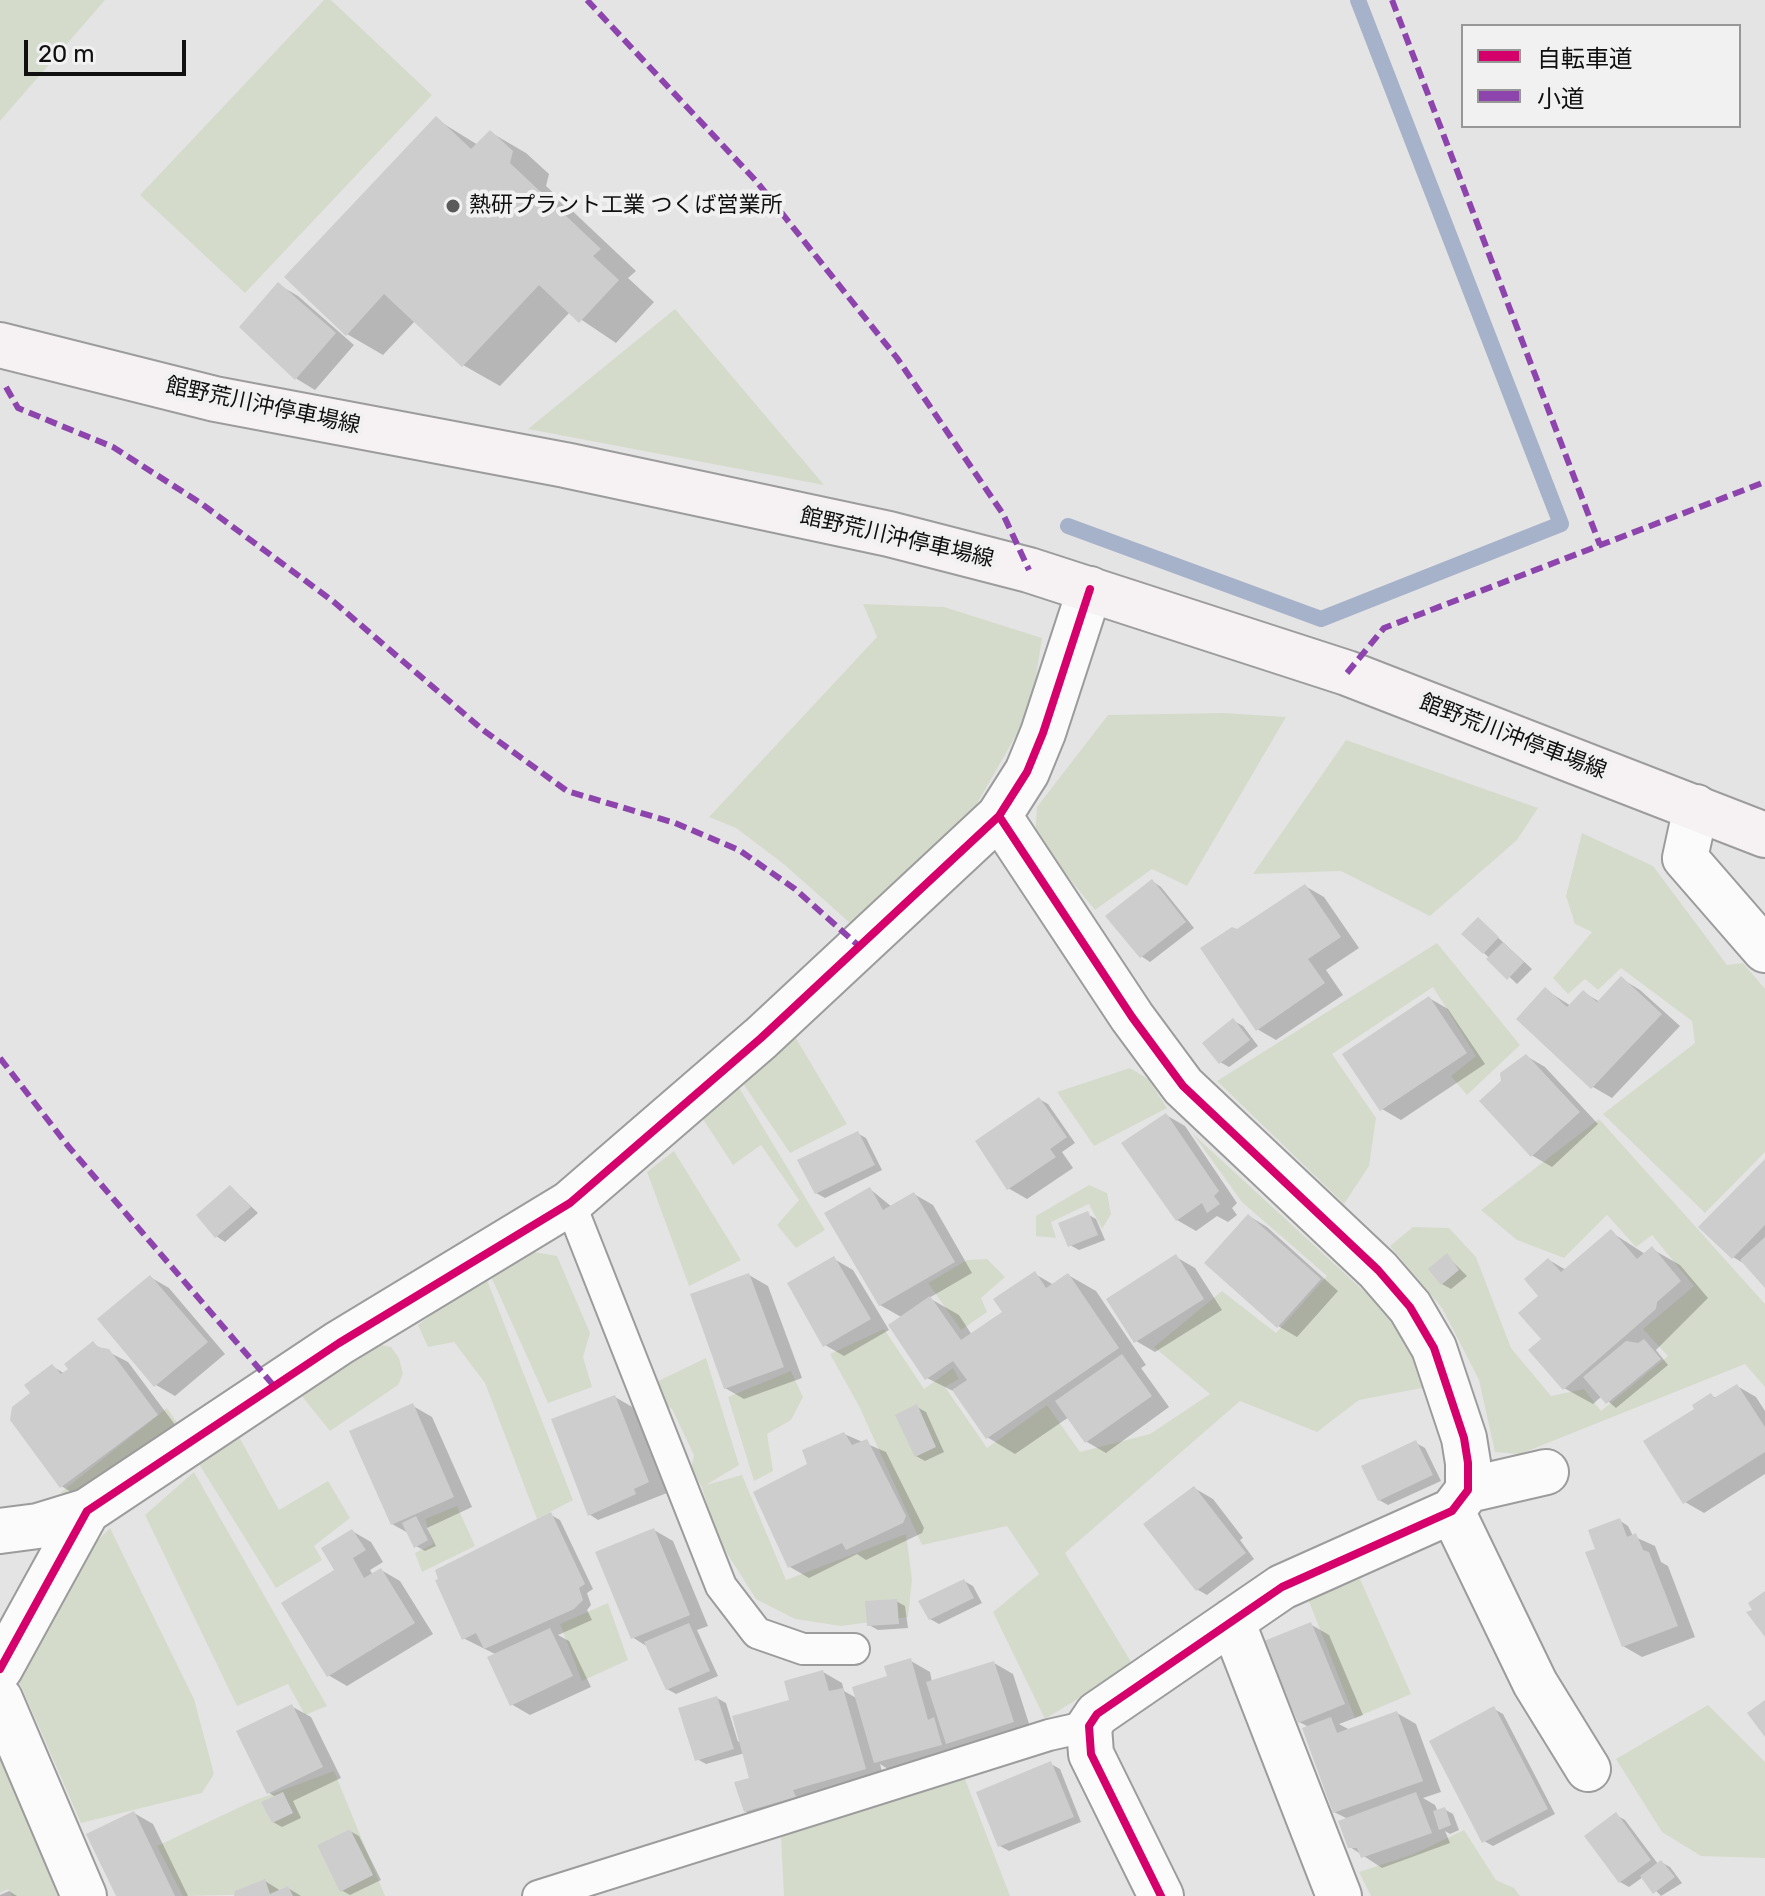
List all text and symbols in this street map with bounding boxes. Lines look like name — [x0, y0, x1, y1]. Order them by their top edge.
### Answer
scale bar — [28, 24, 190, 74]
legend — [1461, 24, 1741, 128]
text: 20 m — [38, 40, 95, 68]
text: 自転車道 — [1537, 45, 1633, 73]
text: 小道 — [1537, 85, 1585, 113]
place label: 熱研プラント工業 つくば営業所 — [469, 193, 782, 219]
marker: 熱研プラント工業 つくば営業所 — [444, 197, 462, 215]
street label: 館野荒川沖停車場線 — [163, 373, 363, 439]
street label: 館野荒川沖停車場線 — [798, 503, 996, 573]
street label: 館野荒川沖停車場線 — [1416, 689, 1610, 785]

